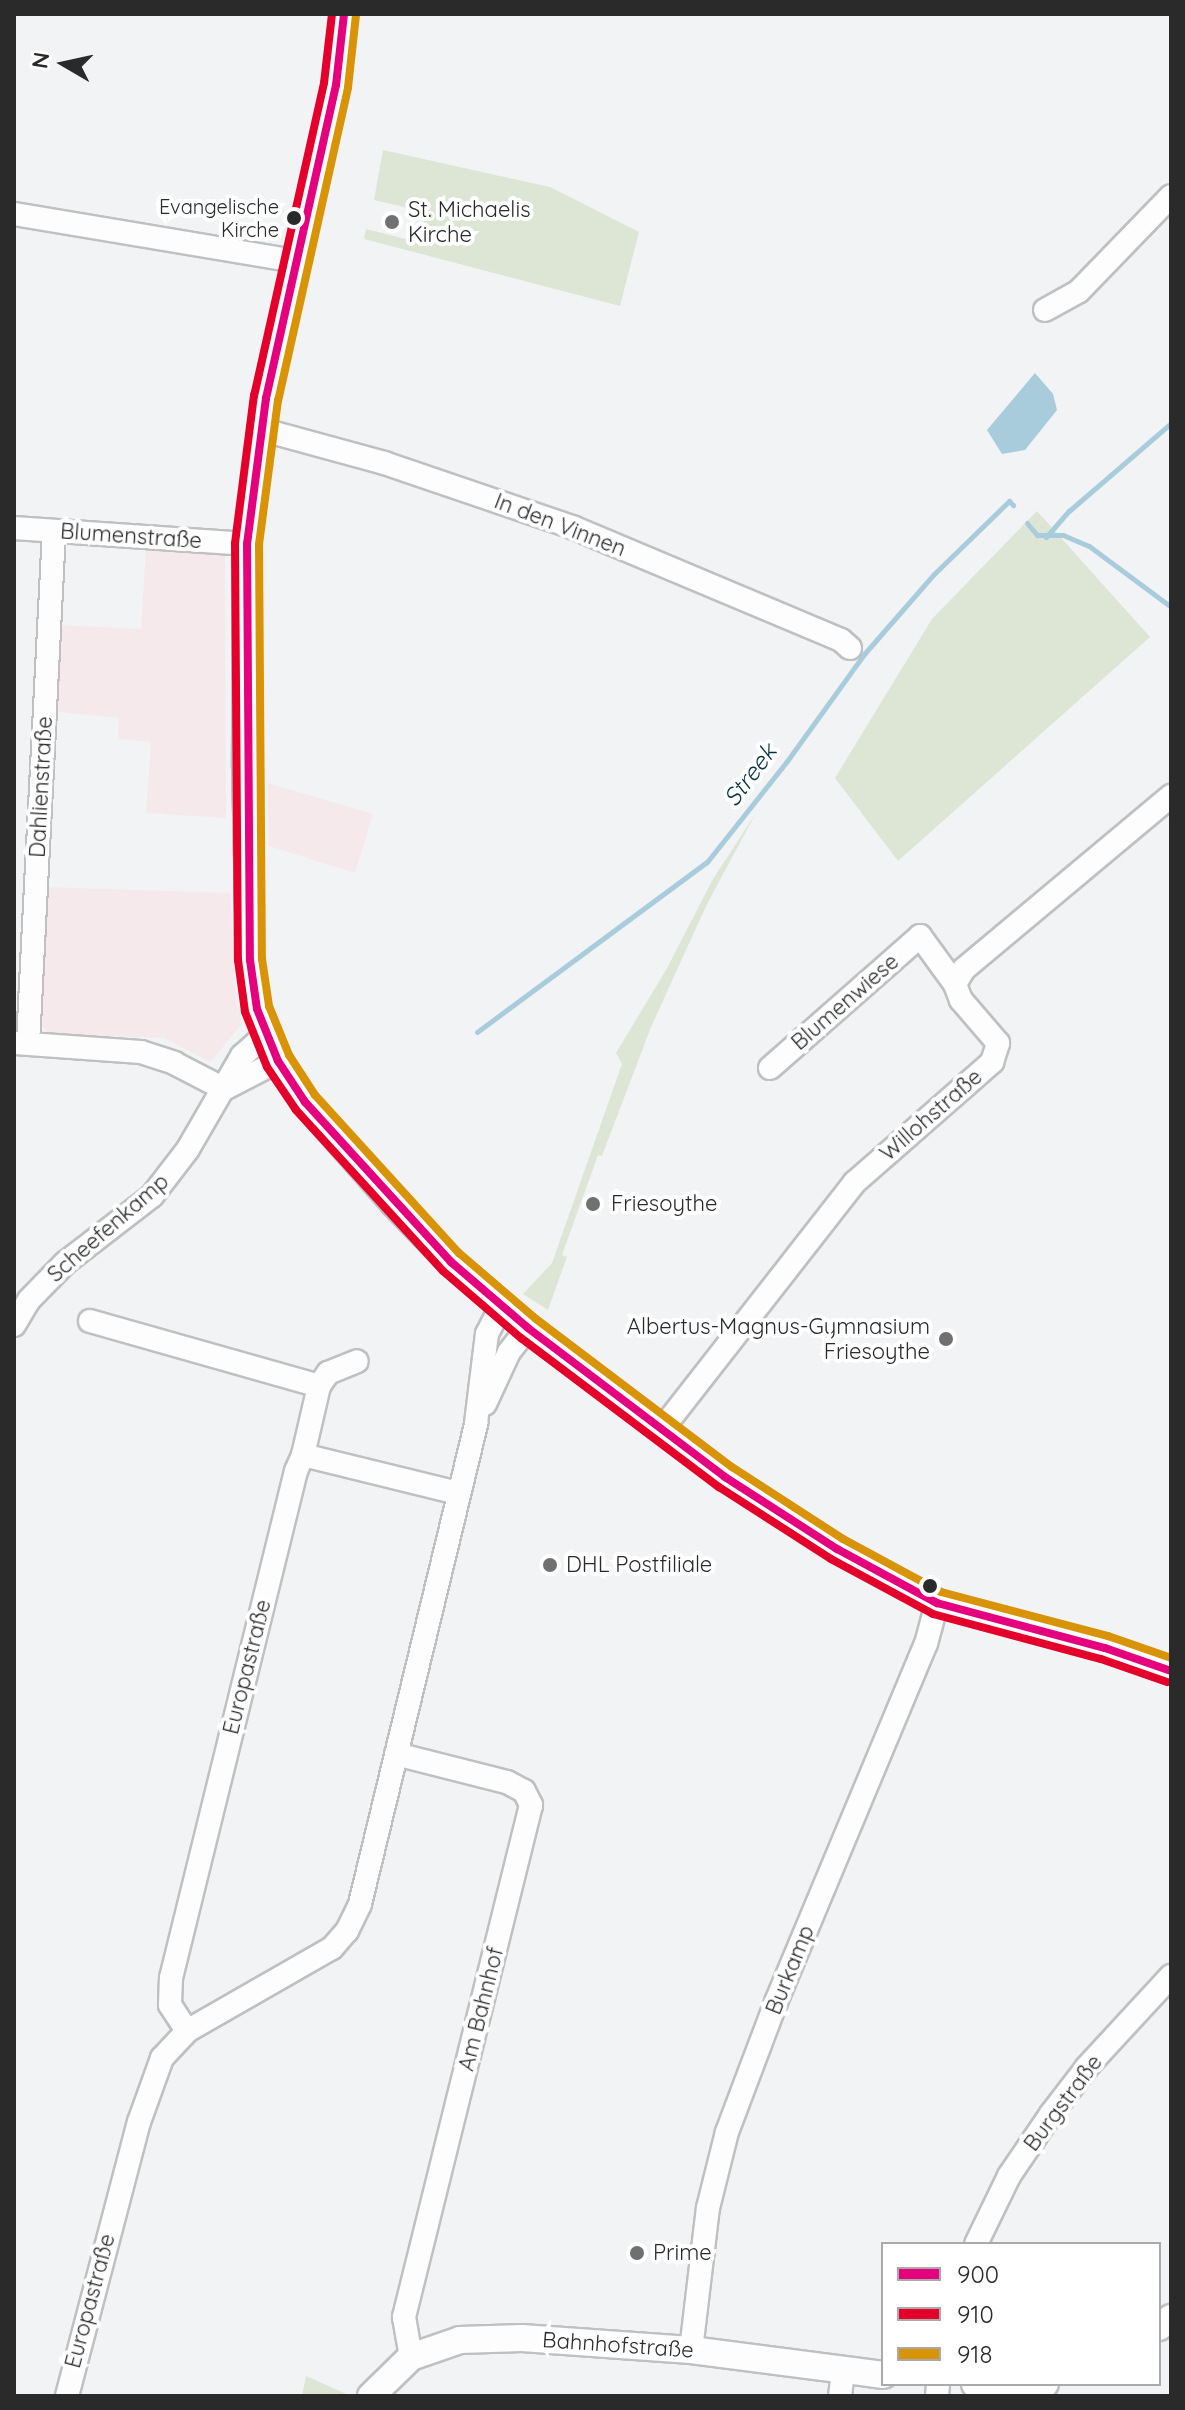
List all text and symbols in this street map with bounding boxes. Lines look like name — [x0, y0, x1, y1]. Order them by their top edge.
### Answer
north arrow — [24, 24, 104, 104]
text: N — [25, 50, 55, 70]
place label: Evangelische Kirche — [159, 194, 279, 241]
place label: St. Michaelis Kirche — [408, 196, 530, 248]
marker: Evangelische Kirche — [286, 210, 302, 226]
marker: St. Michaelis Kirche — [383, 213, 401, 231]
street label: In den Vinnen — [491, 488, 629, 562]
street label: Blumenstraße — [59, 518, 203, 554]
street label: Dahlienstraße — [24, 716, 58, 858]
water label: Streek — [717, 738, 783, 812]
street label: Blumenwiese — [786, 948, 904, 1056]
street label: Willohstraße — [875, 1063, 987, 1167]
street label: Scheefenkamp — [42, 1168, 174, 1288]
place label: Friesoythe — [611, 1191, 717, 1217]
marker: Friesoythe — [582, 1193, 604, 1215]
place label: Albertus-Magnus-Gymnasium Friesoythe — [627, 1313, 930, 1364]
marker: Albertus-Magnus-Gymnasium Friesoythe — [937, 1330, 955, 1348]
place label: DHL Postfiliale — [566, 1552, 712, 1578]
marker: DHL Postfiliale — [541, 1556, 559, 1574]
unlabelled marker — [922, 1578, 938, 1594]
street label: Europastraße — [218, 1597, 276, 1737]
street label: Burkamp — [760, 1922, 820, 2018]
street label: Am Bahnhof — [453, 1944, 509, 2074]
street label: Burgstraße — [1018, 2050, 1108, 2156]
street label: Europastraße — [59, 2231, 121, 2371]
place label: Prime — [653, 2240, 712, 2266]
legend — [881, 2242, 1161, 2386]
marker: Prime — [628, 2244, 646, 2262]
text: 900 — [957, 2259, 999, 2289]
text: 910 — [957, 2299, 994, 2329]
street label: Bahnhofstraße — [541, 2327, 695, 2363]
text: 918 — [957, 2339, 992, 2369]

